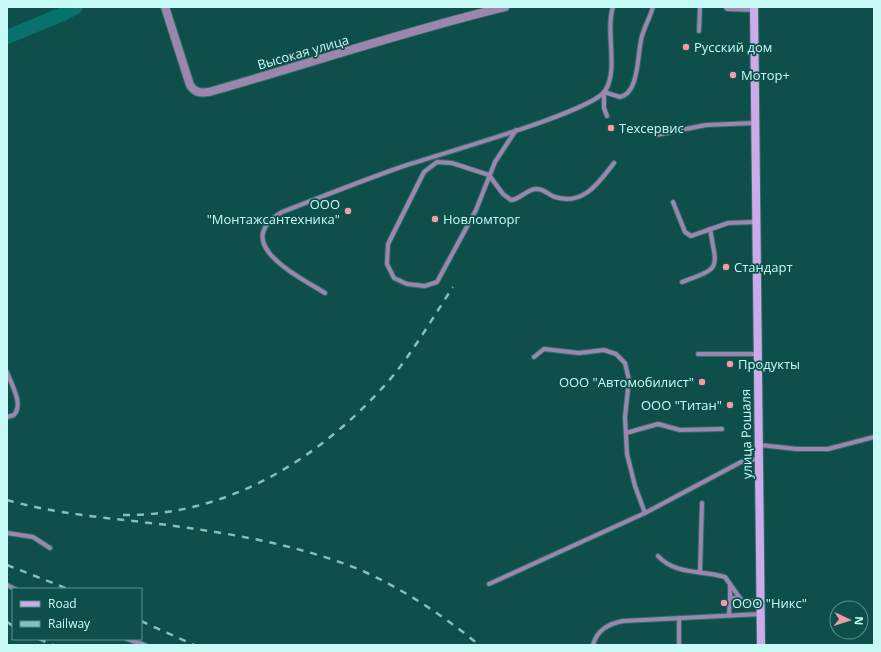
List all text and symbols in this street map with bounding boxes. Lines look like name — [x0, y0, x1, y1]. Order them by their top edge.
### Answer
street label: Высокая улица — [255, 30, 351, 74]
place label: Русский дом — [694, 38, 772, 56]
marker: Русский дом — [681, 42, 691, 52]
place label: Мотор+ — [741, 66, 790, 84]
marker: Мотор+ — [728, 70, 738, 80]
place label: Техсервис — [619, 119, 684, 137]
marker: Техсервис — [606, 123, 616, 133]
place label: ООО "Монтажсантехника" — [207, 195, 340, 228]
marker: ООО "Монтажсантехника" — [343, 206, 353, 216]
place label: Новломторг — [443, 210, 521, 228]
marker: Новломторг — [430, 214, 440, 224]
place label: Стандарт — [734, 258, 793, 276]
marker: Стандарт — [721, 262, 731, 272]
place label: Продукты — [738, 355, 800, 373]
marker: Продукты — [725, 359, 735, 369]
place label: ООО "Автомобилист" — [559, 373, 694, 391]
marker: ООО "Автомобилист" — [697, 377, 707, 387]
street label: улица Рошаля — [736, 389, 756, 479]
place label: ООО "Титан" — [641, 396, 722, 414]
marker: ООО "Титан" — [725, 400, 735, 410]
legend — [12, 588, 142, 640]
place label: ООО "Никс" — [732, 594, 807, 612]
text: Road — [48, 595, 77, 612]
marker: ООО "Никс" — [719, 598, 729, 608]
north arrow — [829, 600, 869, 640]
text: Railway — [48, 615, 91, 632]
text: N — [852, 616, 867, 626]

